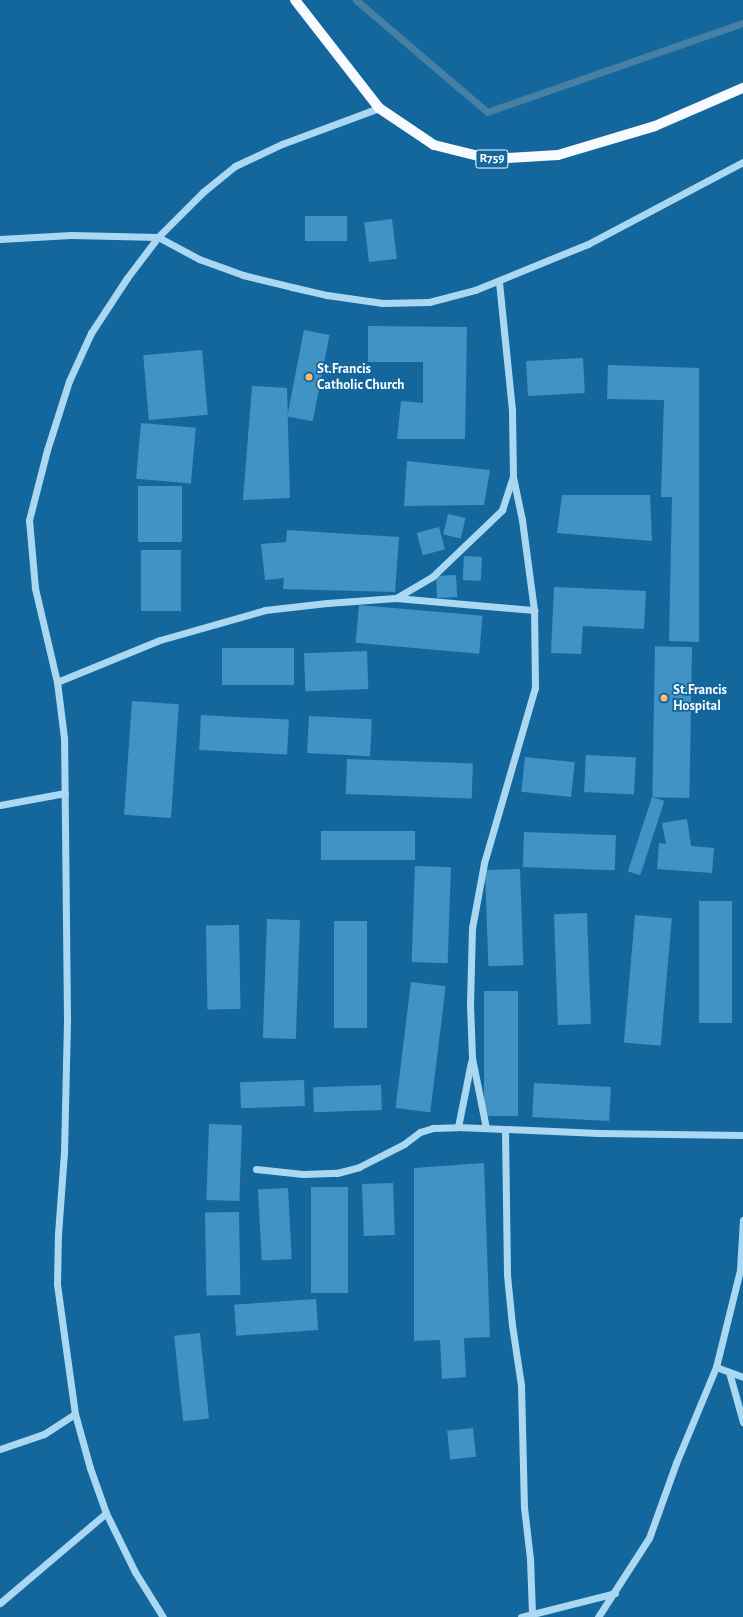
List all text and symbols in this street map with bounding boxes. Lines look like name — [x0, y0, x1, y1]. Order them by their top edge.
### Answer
road number: R759 — [475, 148, 509, 170]
place label: St.Francis Catholic Church — [317, 361, 405, 394]
marker: St.Francis Catholic Church — [304, 372, 314, 382]
place label: St.Francis Hospital — [673, 682, 727, 714]
marker: St.Francis Hospital — [658, 692, 670, 704]

